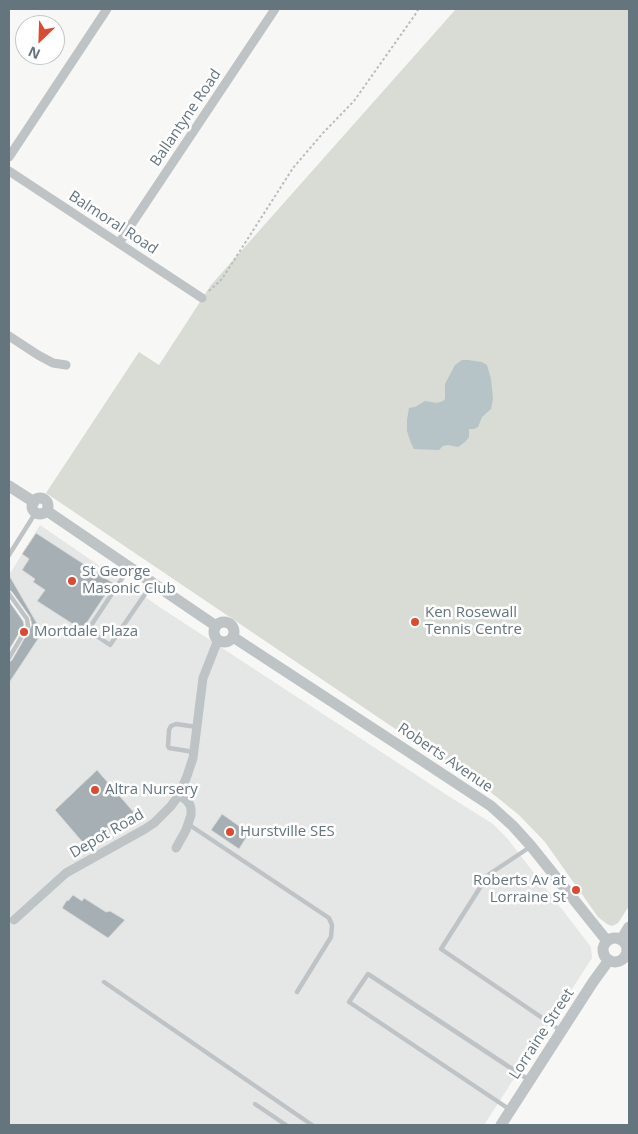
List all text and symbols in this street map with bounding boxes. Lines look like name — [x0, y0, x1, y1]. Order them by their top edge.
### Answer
north arrow — [15, 15, 65, 65]
text: N — [25, 42, 43, 64]
street label: Ballantyne Road — [147, 66, 225, 170]
street label: Balmoral Road — [65, 187, 161, 259]
place label: St George Masonic Club — [82, 563, 176, 598]
marker: St George Masonic Club — [66, 575, 78, 587]
place label: Ken Rosewall Tennis Centre — [425, 604, 522, 639]
marker: Ken Rosewall Tennis Centre — [409, 616, 421, 628]
place label: Mortdale Plaza — [34, 623, 138, 641]
marker: Mortdale Plaza — [18, 626, 30, 638]
street label: Roberts Avenue — [394, 720, 496, 796]
place label: Altra Nursery — [105, 781, 198, 799]
marker: Altra Nursery — [89, 784, 101, 796]
street label: Depot Road — [67, 806, 147, 862]
place label: Hurstville SES — [240, 823, 335, 841]
marker: Hurstville SES — [224, 826, 236, 838]
place label: Roberts Av at Lorraine St — [473, 872, 566, 907]
marker: Roberts Av at Lorraine St — [570, 884, 582, 896]
street label: Lorraine Street — [506, 985, 578, 1083]

